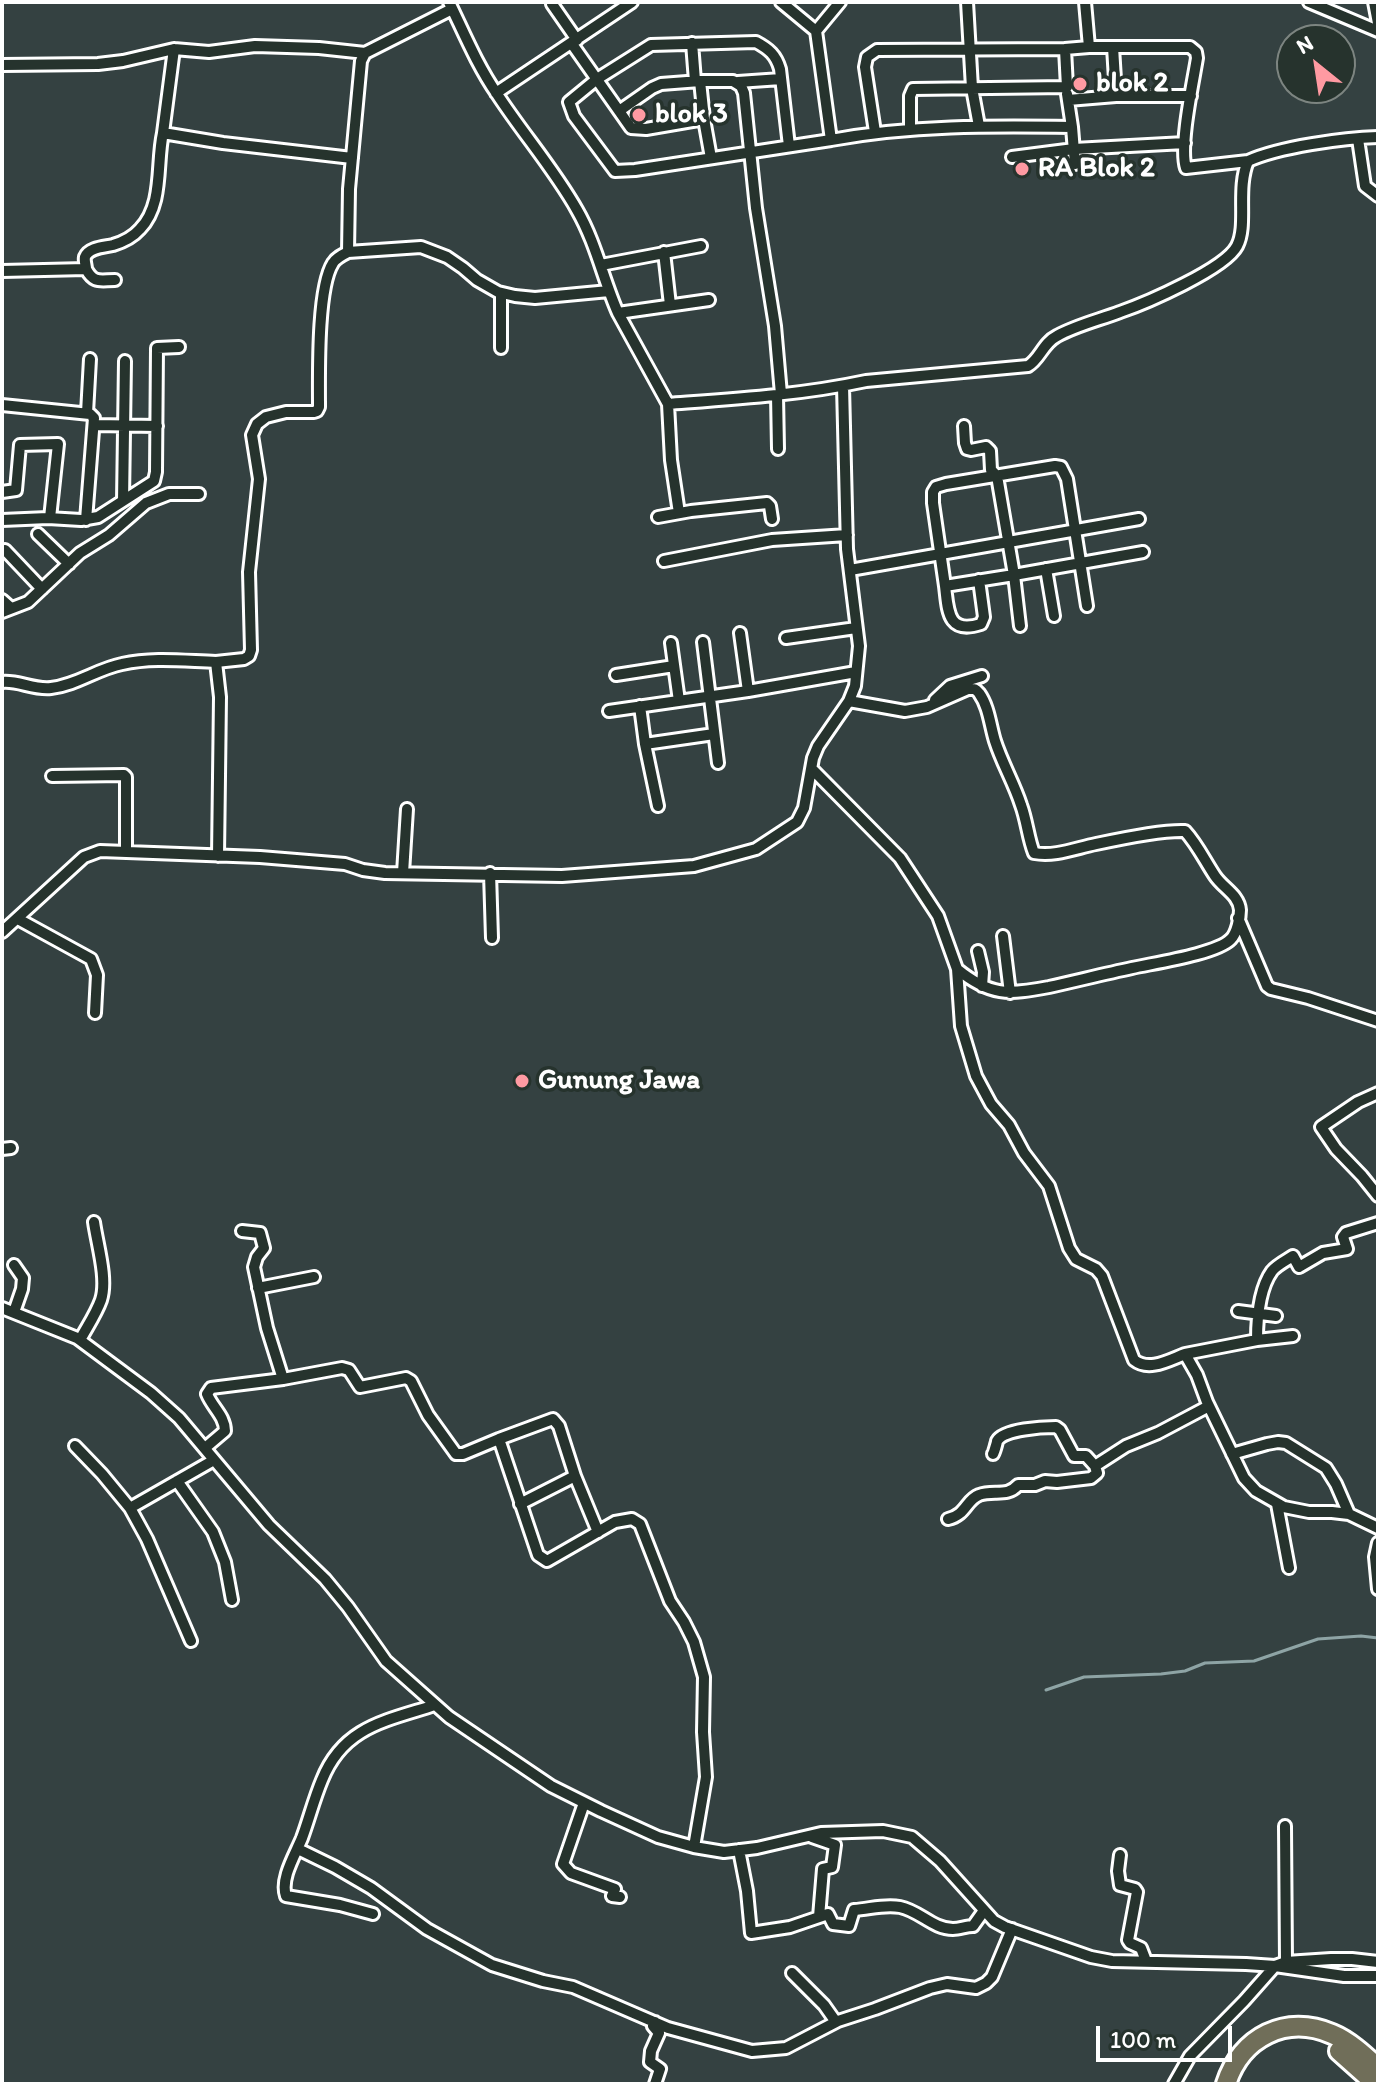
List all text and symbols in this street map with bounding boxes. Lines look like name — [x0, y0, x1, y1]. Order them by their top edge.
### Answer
north arrow — [1276, 24, 1356, 104]
text: N — [1292, 29, 1318, 60]
place label: blok 2 — [1096, 67, 1168, 101]
marker: blok 2 — [1071, 75, 1089, 93]
place label: blok 3 — [655, 98, 728, 132]
marker: blok 3 — [630, 106, 648, 124]
place label: RA Blok 2 — [1038, 152, 1155, 186]
marker: RA Blok 2 — [1013, 160, 1031, 178]
place label: Gunung Jawa — [538, 1064, 700, 1098]
marker: Gunung Jawa — [513, 1072, 531, 1090]
scale bar — [1100, 2010, 1236, 2060]
text: 100 m — [1110, 2025, 1176, 2054]

